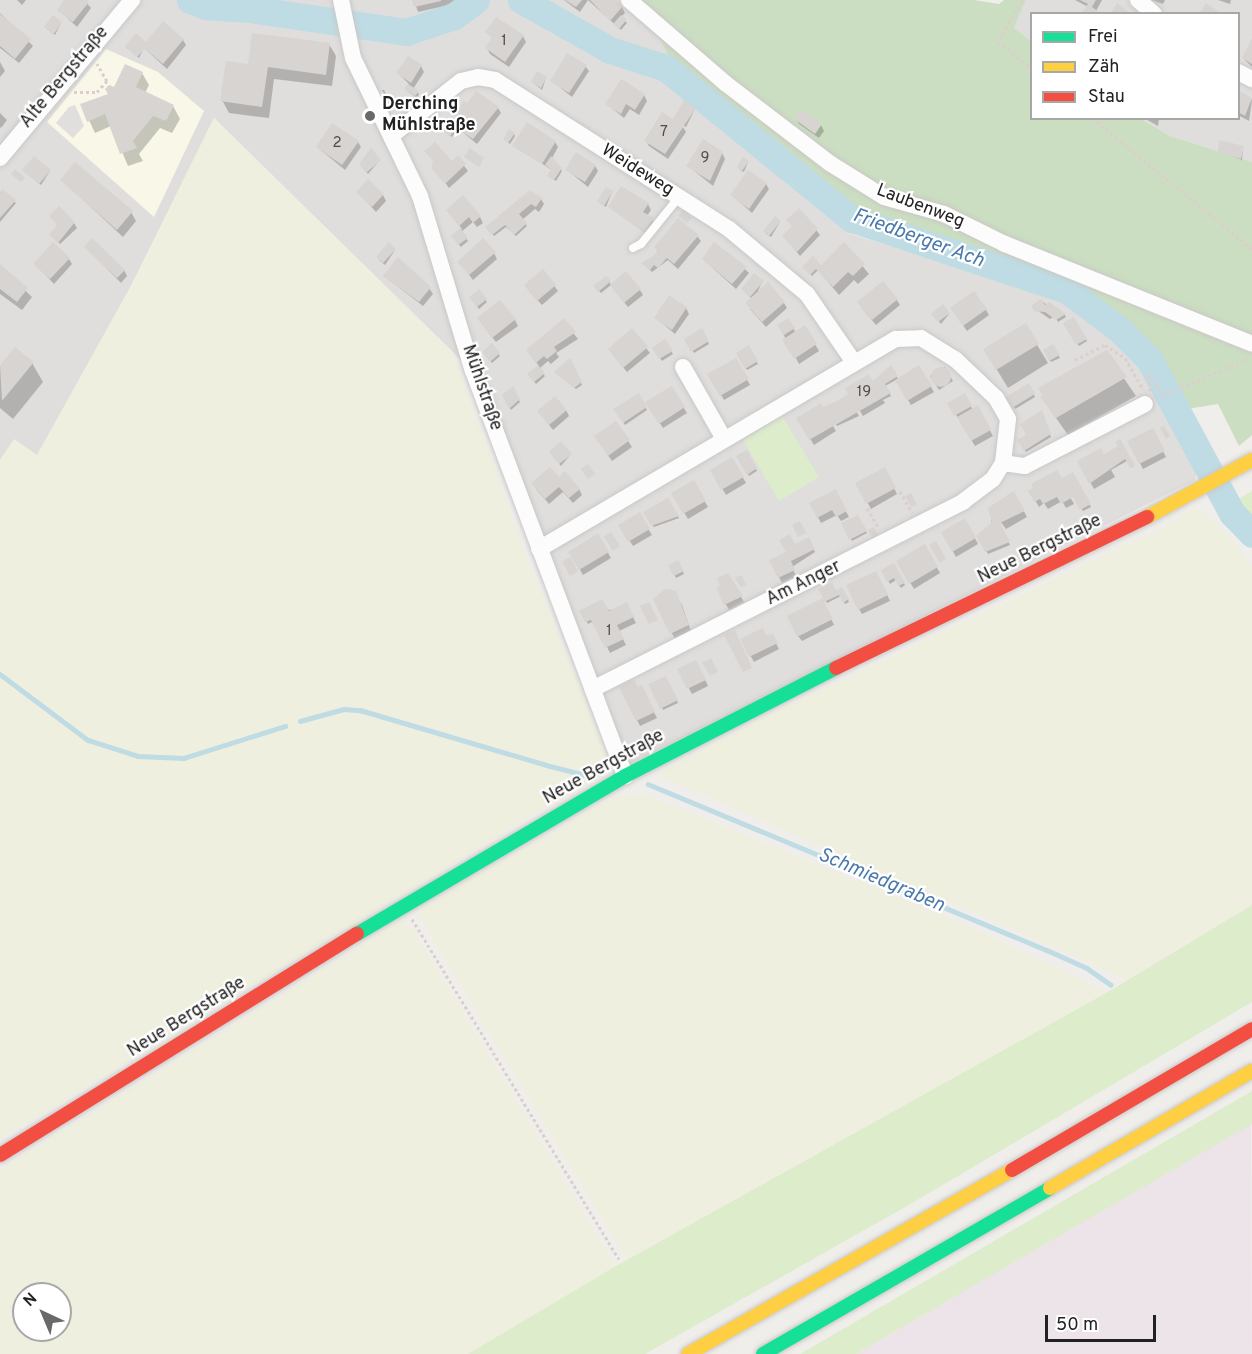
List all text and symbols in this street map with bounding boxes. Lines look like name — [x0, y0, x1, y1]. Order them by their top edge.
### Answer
legend — [1030, 12, 1240, 120]
street label: Alte Bergstraße — [16, 23, 114, 133]
text: Frei — [1088, 26, 1118, 49]
house number: 1 — [501, 33, 507, 51]
text: Zäh — [1088, 56, 1119, 79]
text: Stau — [1088, 86, 1125, 109]
place label: Derching Mühlstraße — [382, 95, 476, 138]
marker: Derching Mühlstraße — [363, 109, 377, 123]
house number: 7 — [660, 124, 668, 142]
house number: 2 — [332, 135, 342, 153]
street label: Weideweg — [597, 140, 677, 202]
house number: 9 — [701, 150, 709, 168]
street label: Laubenweg — [873, 180, 967, 234]
water label: Friedberger Ach — [849, 204, 987, 274]
street label: Mühlstraße — [456, 342, 506, 434]
house number: 19 — [857, 384, 871, 402]
street label: Neue Bergstraße — [975, 511, 1105, 589]
street label: Am Anger — [763, 556, 845, 612]
house number: 1 — [606, 623, 612, 641]
street label: Neue Bergstraße — [540, 726, 668, 810]
water label: Schmiedgraben — [814, 844, 948, 918]
street label: Neue Bergstraße — [124, 973, 250, 1063]
north arrow — [12, 1282, 72, 1342]
text: N — [20, 1289, 42, 1312]
scale bar — [1048, 1303, 1159, 1341]
text: 50 m — [1056, 1314, 1098, 1337]

